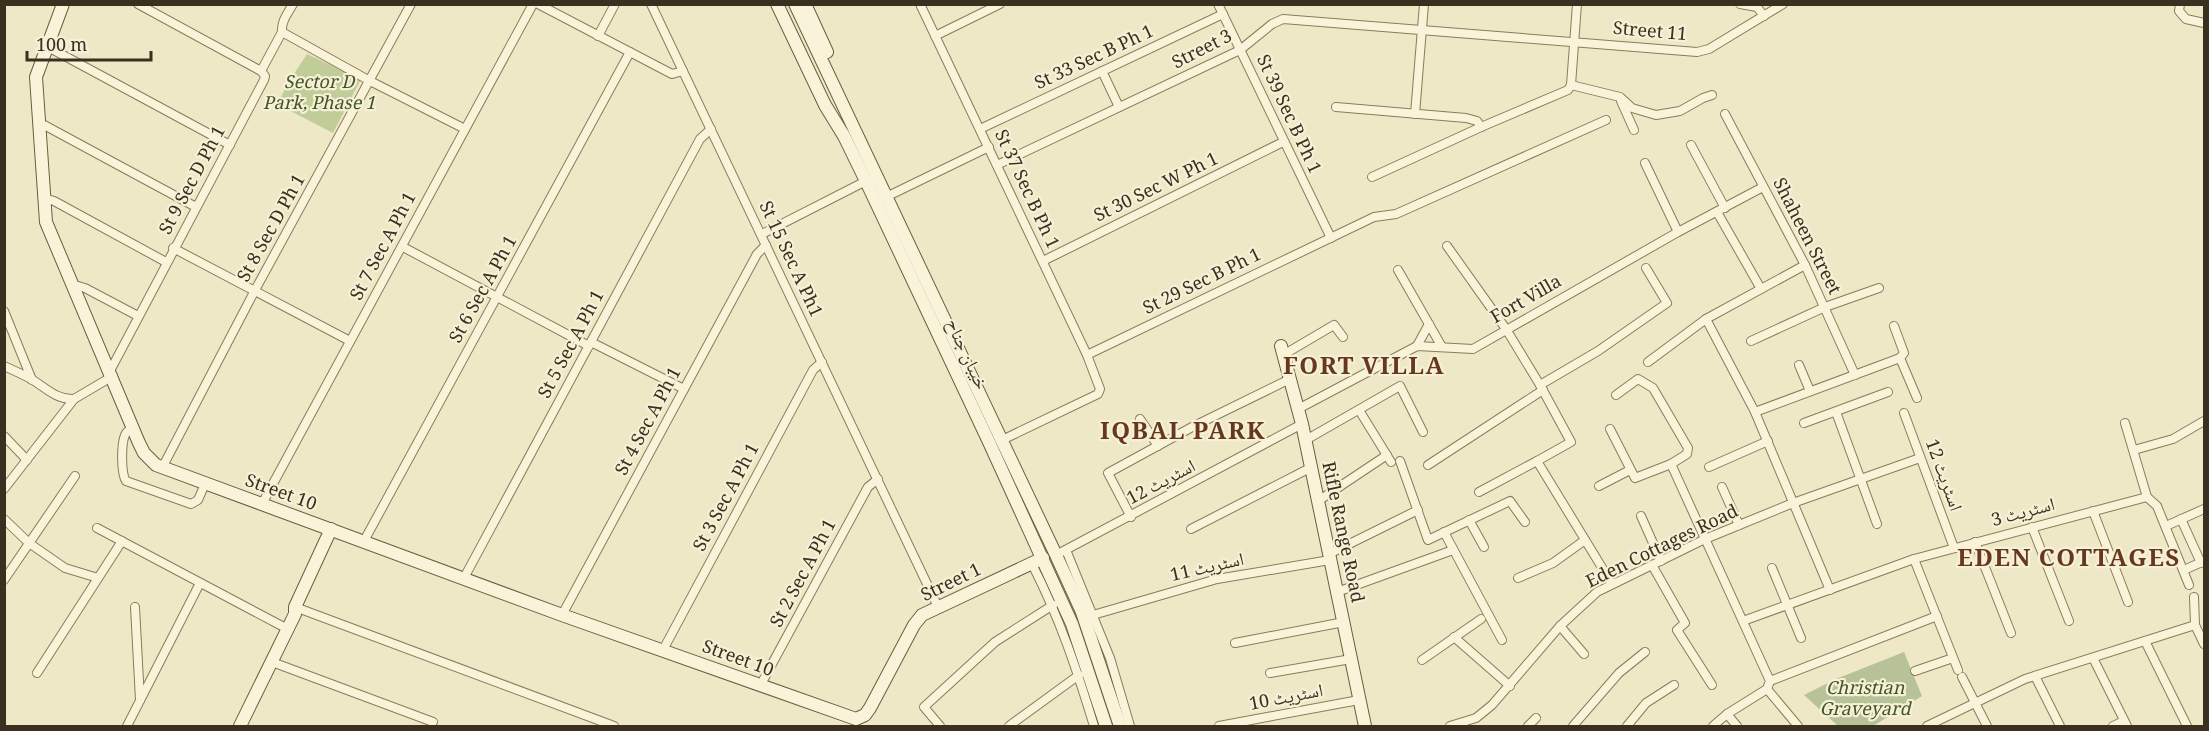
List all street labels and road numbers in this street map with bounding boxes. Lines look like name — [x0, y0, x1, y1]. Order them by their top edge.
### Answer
street label: Street 11 — [1612, 15, 1688, 51]
street label: St 33 Sec B Ph 1 — [1030, 18, 1159, 100]
street label: Street 3 — [1167, 23, 1238, 79]
street label: St 39 Sec B Ph 1 — [1246, 50, 1328, 179]
street label: St 9 Sec D Ph 1 — [152, 121, 235, 241]
street label: St 37 Sec B Ph 1 — [984, 125, 1066, 254]
street label: St 30 Sec W Ph 1 — [1089, 146, 1224, 232]
street label: St 8 Sec D Ph 1 — [231, 169, 315, 289]
street label: Shaheen Street — [1763, 173, 1848, 301]
street label: St 7 Sec A Ph 1 — [343, 187, 426, 307]
street label: St 15 Sec A Ph1 — [749, 197, 829, 323]
street label: St 6 Sec A Ph 1 — [443, 230, 527, 349]
street label: St 29 Sec B Ph 1 — [1139, 241, 1267, 324]
street label: Fort Villa — [1486, 268, 1568, 333]
street label: St 5 Sec A Ph 1 — [531, 285, 614, 405]
street label: خیبان جناح — [936, 315, 995, 395]
street label: St 4 Sec A Ph 1 — [608, 362, 691, 482]
street label: اسٹریٹ 12 — [1915, 435, 1969, 516]
street label: St 3 Sec A Ph 1 — [686, 438, 769, 558]
street label: اسٹریٹ 12 — [1122, 453, 1202, 515]
street label: Rifle Range Road — [1311, 459, 1371, 606]
street label: Street 10 — [240, 467, 320, 521]
street label: اسٹریٹ 3 — [1988, 491, 2059, 537]
street label: Eden Cottages Road — [1581, 498, 1744, 598]
street label: St 2 Sec A Ph 1 — [763, 514, 846, 634]
street label: اسٹریٹ 11 — [1168, 546, 1247, 592]
street label: Street 1 — [916, 556, 987, 611]
street label: Street 10 — [697, 633, 777, 687]
street label: اسٹریٹ 10 — [1247, 677, 1326, 721]

